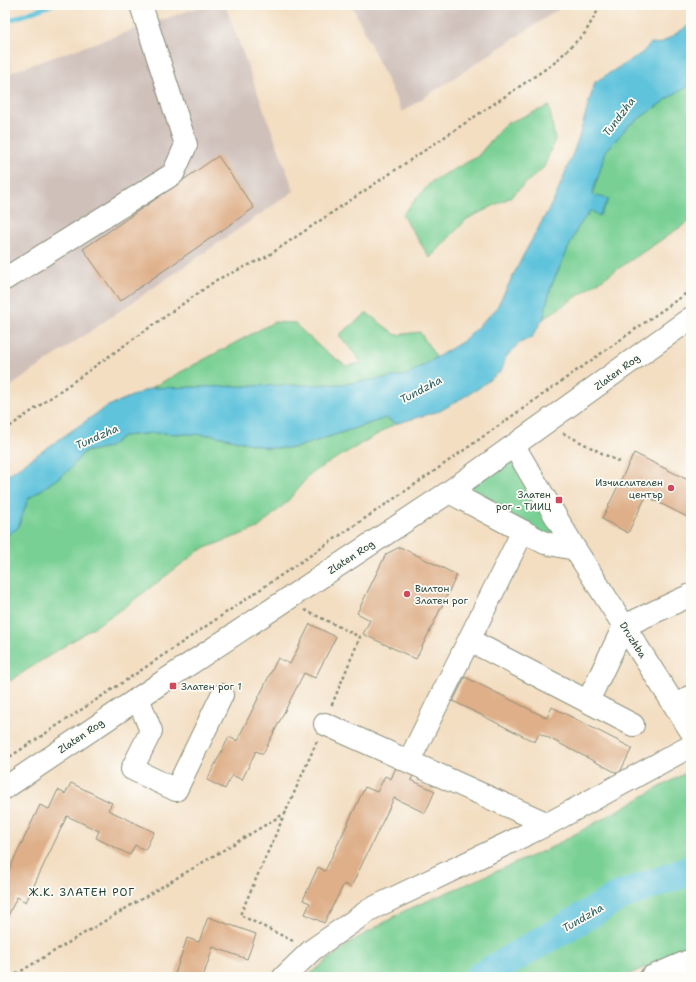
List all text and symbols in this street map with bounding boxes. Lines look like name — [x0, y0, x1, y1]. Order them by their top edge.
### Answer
water label: Tundzha — [599, 94, 639, 140]
street label: Zlaten Rog — [592, 351, 642, 393]
water label: Tundzha — [397, 373, 445, 407]
water label: Tundzha — [73, 421, 121, 453]
place label: Изчислителен център — [595, 476, 663, 501]
marker: Изчислителен център — [666, 483, 676, 493]
place label: Златен рог - ТИИЦ — [496, 488, 551, 513]
marker: Златен рог - ТИИЦ — [554, 495, 564, 505]
street label: Zlaten Rog — [325, 537, 377, 577]
place label: Вилтон Златен рог — [415, 582, 469, 607]
marker: Вилтон Златен рог — [402, 589, 412, 599]
street label: Druzhba — [617, 619, 650, 661]
place label: Златен рог 1 — [181, 680, 242, 693]
marker: Златен рог 1 — [168, 681, 178, 691]
street label: Zlaten Rog — [55, 716, 107, 756]
district label: Ж.К. ЗЛАТЕН РОГ — [29, 885, 135, 900]
water label: Tundzha — [560, 900, 607, 936]

